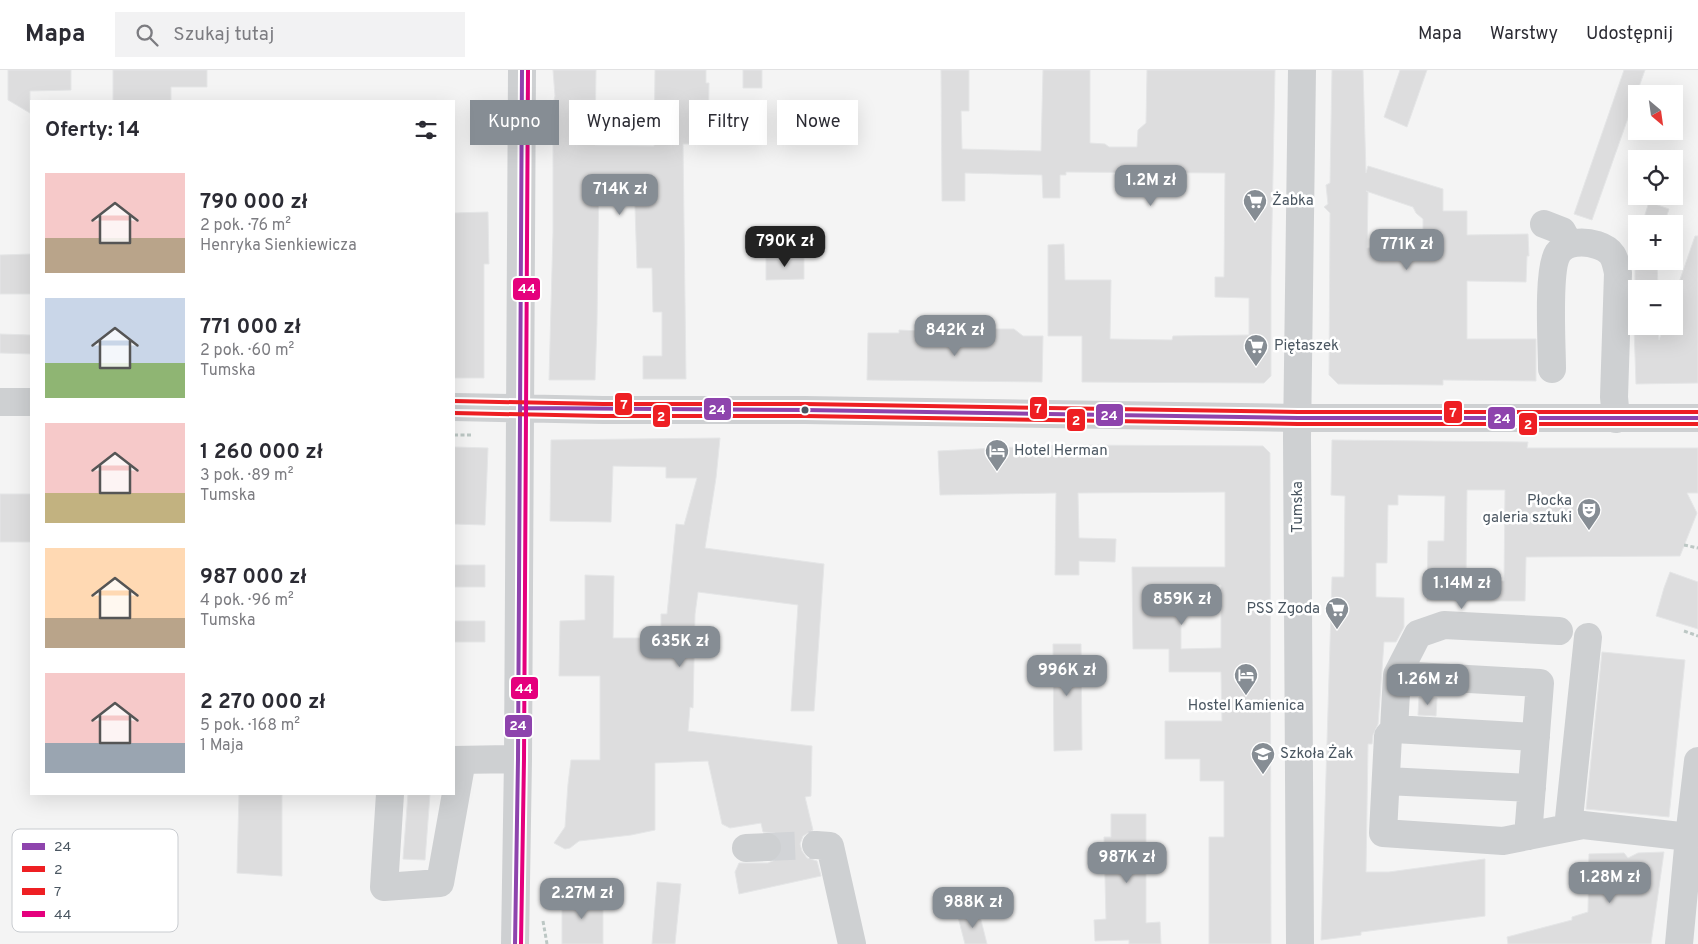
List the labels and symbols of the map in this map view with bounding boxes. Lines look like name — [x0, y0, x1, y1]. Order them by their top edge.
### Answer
north arrow — [1628, 85, 1682, 140]
pin: 1.2M zł — [1105, 164, 1197, 207]
pin: 714K zł — [574, 174, 666, 216]
supermarket icon: Żabka — [1242, 188, 1268, 222]
place label: Żabka — [1272, 191, 1314, 211]
pin: 790K zł — [739, 226, 831, 268]
pin: 771K zł — [1361, 228, 1453, 271]
line badge: 44 — [512, 277, 541, 301]
text: 44 — [518, 281, 536, 298]
pin: 842K zł — [909, 314, 1001, 357]
supermarket icon: Piętaszek — [1243, 333, 1269, 367]
place label: Piętaszek — [1274, 337, 1339, 356]
line badge: 7 — [614, 392, 633, 416]
line badge: 7 — [1029, 396, 1048, 420]
text: 7 — [620, 397, 628, 414]
line badge: 24 — [703, 397, 732, 421]
line badge: 7 — [1443, 400, 1463, 424]
text: 7 — [1034, 401, 1042, 418]
text: 24 — [708, 402, 726, 419]
line badge: 24 — [1095, 403, 1124, 427]
line badge: 2 — [652, 404, 671, 428]
unlabelled marker — [800, 405, 810, 415]
text: 7 — [1449, 405, 1457, 422]
line badge: 24 — [1487, 406, 1516, 430]
line badge: 2 — [1066, 408, 1086, 432]
text: 24 — [1100, 408, 1118, 425]
text: 2 — [657, 409, 665, 426]
text: 24 — [1493, 411, 1511, 428]
line badge: 2 — [1518, 412, 1538, 436]
text: 2 — [1072, 413, 1080, 430]
text: 2 — [1524, 417, 1532, 434]
hotel icon: Hotel Herman — [984, 438, 1010, 472]
place label: Hotel Herman — [1014, 442, 1108, 461]
street label: Tumska — [1289, 481, 1308, 533]
place label: Płocka galeria sztuki — [1482, 492, 1572, 528]
theatre icon: Płocka galeria sztuki — [1576, 497, 1602, 531]
pin: 1.14M zł — [1410, 568, 1514, 610]
pin: 859K zł — [1136, 584, 1228, 626]
supermarket icon: PSS Zgoda — [1324, 596, 1350, 630]
place label: PSS Zgoda — [1247, 600, 1320, 619]
pin: 635K zł — [634, 626, 726, 668]
pin: 996K zł — [1021, 654, 1113, 697]
hotel icon: Hostel Kamienica — [1233, 662, 1259, 696]
pin: 1.26M zł — [1376, 664, 1480, 706]
line badge: 44 — [510, 676, 539, 700]
text: 44 — [515, 681, 533, 698]
place label: Hostel Kamienica — [1188, 697, 1304, 716]
line badge: 24 — [504, 714, 533, 738]
text: 24 — [509, 718, 527, 735]
school or university icon: Szkoła Żak — [1250, 741, 1276, 775]
place label: Szkoła Żak — [1280, 744, 1353, 764]
legend — [12, 829, 178, 932]
text: 24 — [54, 839, 71, 856]
pin: 987K zł — [1081, 842, 1173, 884]
text: 2 — [54, 862, 63, 879]
pin: 1.28M zł — [1558, 862, 1662, 904]
pin: 2.27M zł — [530, 878, 634, 920]
text: 7 — [54, 884, 61, 901]
pin: 988K zł — [927, 886, 1019, 929]
text: 44 — [54, 907, 71, 924]

